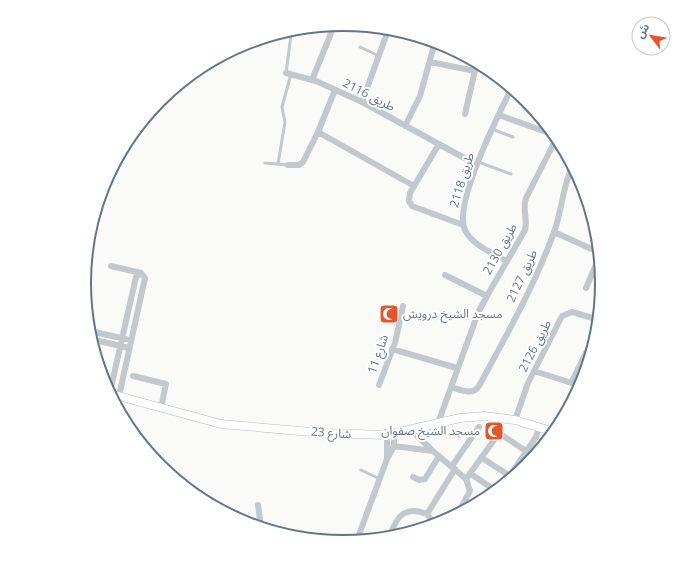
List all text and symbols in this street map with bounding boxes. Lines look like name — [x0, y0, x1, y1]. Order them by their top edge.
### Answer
north arrow — [631, 16, 671, 56]
text: ش — [632, 20, 652, 41]
street label: طريق 2116 — [340, 74, 398, 115]
street label: طريق 2118 — [445, 150, 478, 209]
street label: طريق 2130 — [478, 220, 521, 278]
street label: طريق 2127 — [502, 247, 541, 305]
mosque icon: مسجد الشيخ درويش — [378, 303, 400, 325]
place label: مسجد الشيخ درويش — [403, 305, 503, 323]
street label: طريق 2126 — [514, 317, 555, 375]
street label: شارع 11 — [363, 332, 393, 376]
mosque icon: مسجد الشيخ صفوان — [483, 420, 505, 442]
place label: مسجد الشيخ صفوان — [381, 422, 480, 440]
street label: شارع 23 — [310, 423, 352, 443]

